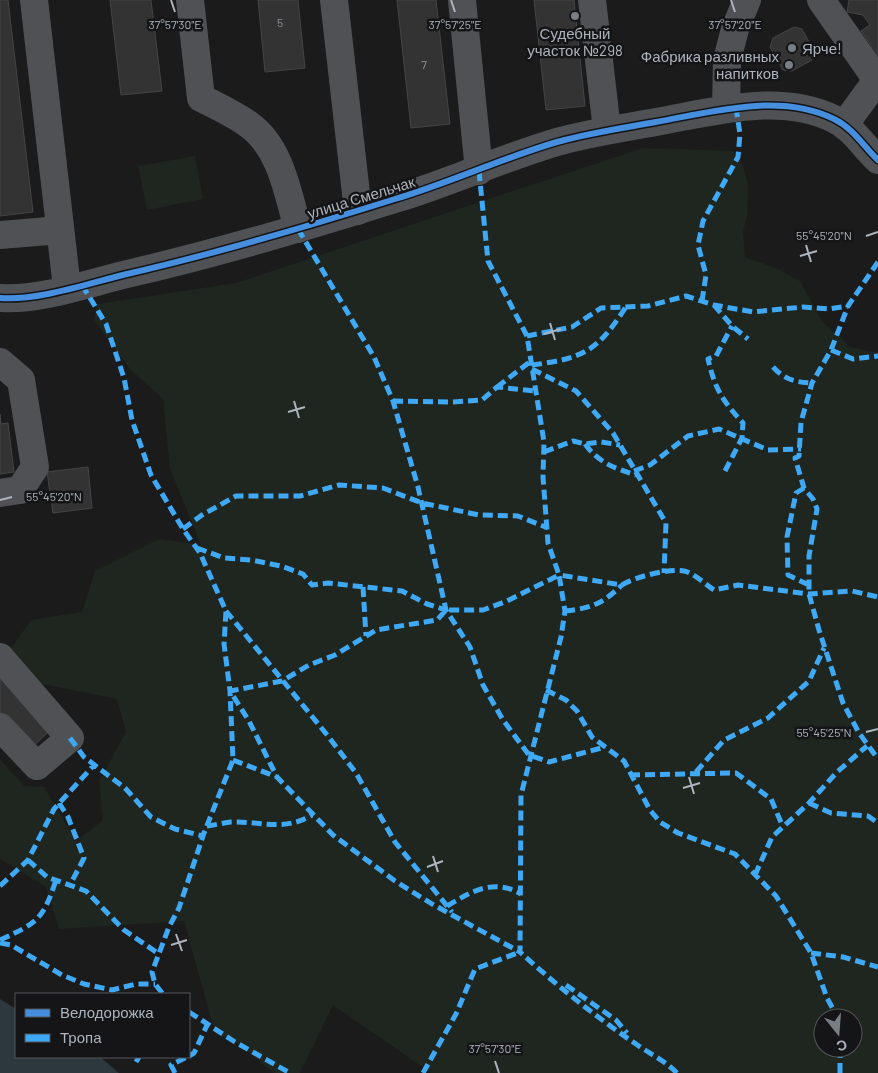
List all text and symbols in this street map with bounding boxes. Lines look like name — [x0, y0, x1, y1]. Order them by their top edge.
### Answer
marker: Судебный участок №298 — [569, 10, 581, 22]
house number: 5 — [277, 15, 283, 29]
text: 37°57'30"E — [148, 17, 202, 31]
text: 37°57'25"E — [429, 17, 481, 31]
text: 37°57'20"E — [708, 17, 762, 31]
place label: Судебный участок №298 — [527, 24, 623, 59]
place label: Ярче! — [802, 39, 842, 57]
marker: Ярче! — [786, 42, 798, 54]
place label: Фабрика разливных напитков — [641, 47, 779, 82]
house number: 7 — [421, 57, 427, 71]
marker: Фабрика разливных напитков — [783, 59, 795, 71]
street label: улица Смельчак — [305, 172, 417, 222]
text: 55°45'20"N — [796, 228, 852, 242]
text: 55°45'20"N — [26, 489, 82, 503]
text: 55°45'25"N — [796, 725, 852, 739]
legend — [15, 993, 190, 1058]
text: Велодорожка — [60, 1003, 154, 1021]
north arrow — [813, 1008, 863, 1058]
text: Тропа — [60, 1028, 102, 1046]
text: С — [835, 1036, 849, 1056]
text: 37°57'30"E — [468, 1041, 522, 1055]

